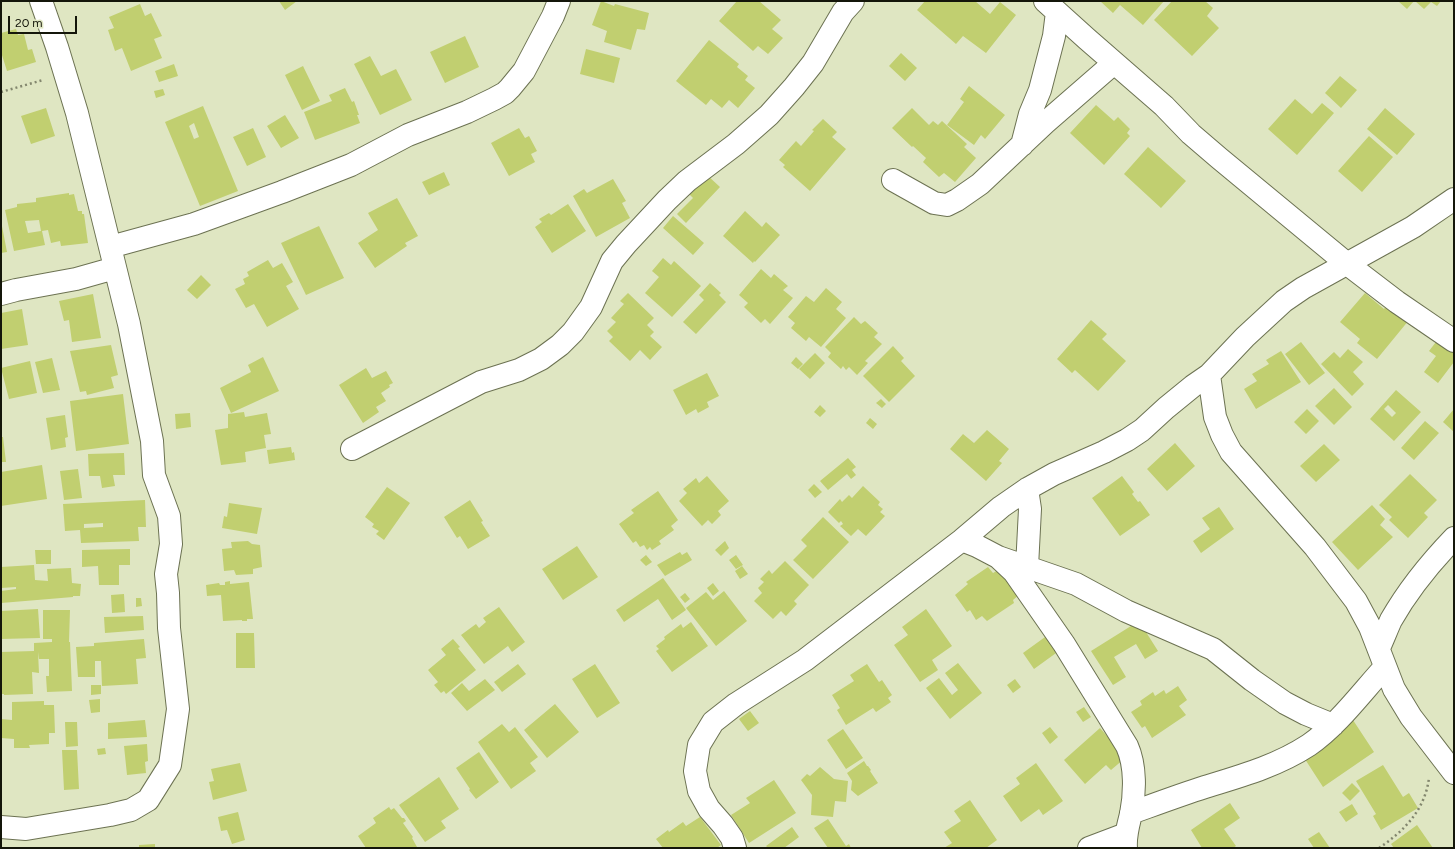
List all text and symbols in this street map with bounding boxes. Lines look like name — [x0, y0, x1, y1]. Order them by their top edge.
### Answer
scale bar — [10, 8, 79, 34]
text: 20 m — [15, 16, 43, 30]

